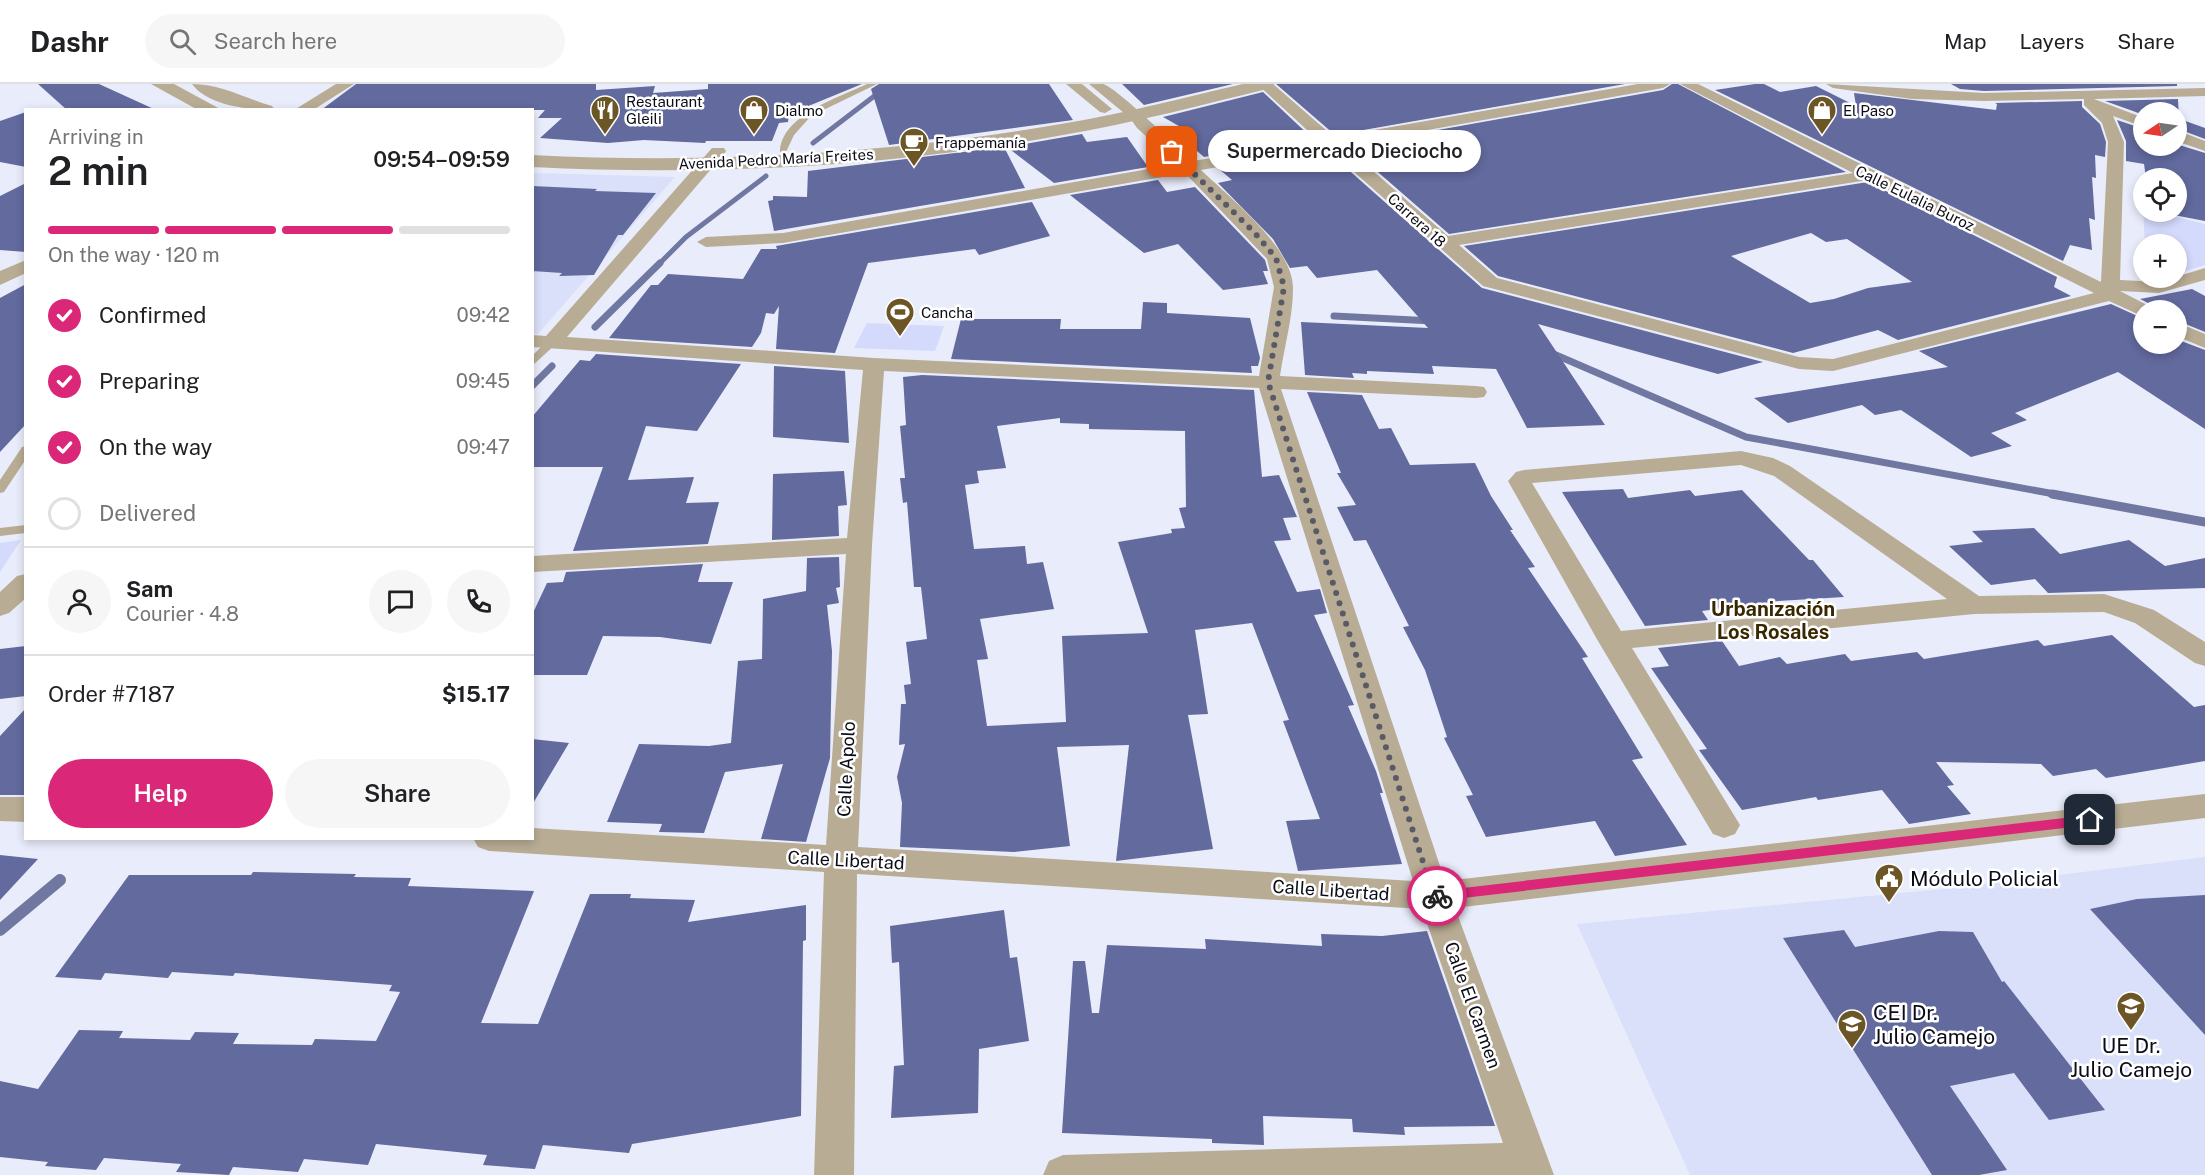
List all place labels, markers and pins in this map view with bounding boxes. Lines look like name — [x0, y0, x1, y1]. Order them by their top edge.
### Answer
place label: Restaurant Gleili — [626, 93, 703, 127]
restaurant icon: Restaurant Gleili — [589, 94, 621, 136]
shop icon: Dialmo — [738, 94, 770, 136]
shop icon: El Paso — [1806, 94, 1838, 136]
place label: Dialmo — [775, 102, 823, 119]
place label: El Paso — [1843, 102, 1894, 119]
cafe icon: Frappemanía — [898, 126, 930, 168]
pin — [1146, 126, 1197, 177]
callout: Supermercado Dieciocho — [1208, 131, 1481, 173]
place label: Frappemanía — [935, 134, 1026, 151]
sports icon: Cancha — [884, 296, 916, 338]
place label: Cancha — [921, 304, 973, 321]
pin — [2064, 794, 2115, 845]
public building icon: Módulo Policial — [1873, 862, 1905, 904]
place label: Módulo Policial — [1910, 866, 2059, 891]
school or university icon: UE Dr. Julio Camejo — [2115, 990, 2147, 1032]
place label: CEI Dr. Julio Camejo — [1873, 1000, 1995, 1049]
school or university icon: CEI Dr. Julio Camejo — [1836, 1008, 1868, 1050]
place label: UE Dr. Julio Camejo — [2070, 1033, 2192, 1082]

